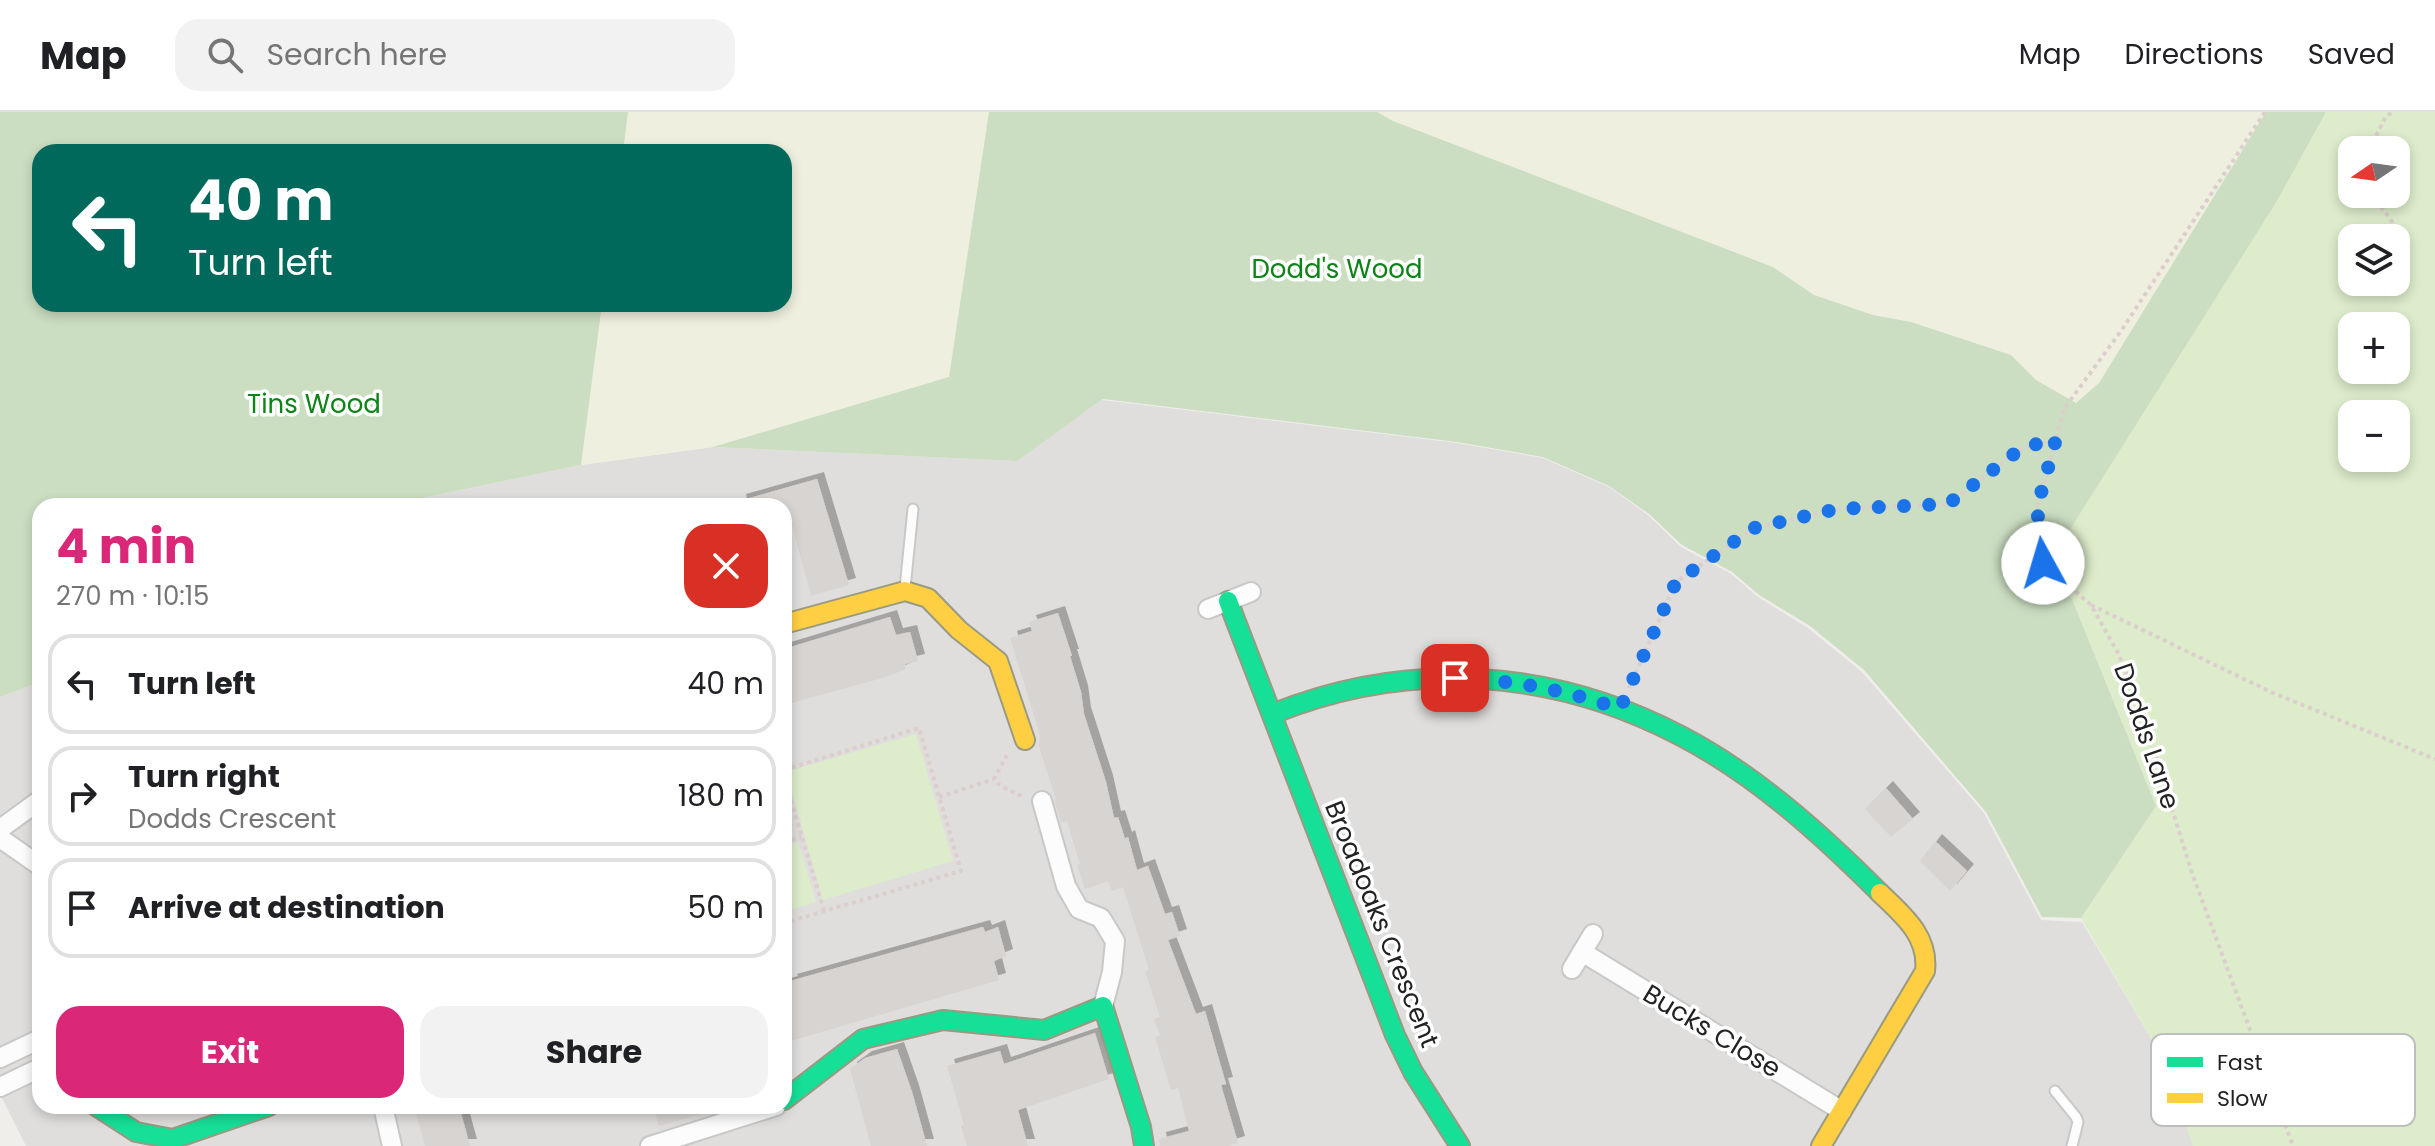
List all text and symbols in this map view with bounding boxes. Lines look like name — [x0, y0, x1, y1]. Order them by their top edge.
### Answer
search box — [175, 19, 735, 91]
text: Map — [40, 29, 127, 82]
icon: search — [203, 33, 247, 77]
text: Search here — [267, 33, 447, 76]
text: Map — [2019, 35, 2081, 74]
text: Directions — [2125, 35, 2264, 74]
text: Saved — [2308, 35, 2395, 74]
north arrow — [2338, 136, 2410, 208]
map controls — [2338, 136, 2410, 472]
text: 40 m — [188, 161, 334, 240]
icon: left — [56, 176, 160, 280]
button: layers — [2338, 224, 2410, 296]
text: Turn left — [188, 237, 333, 288]
park label: Dodd's Wood — [1251, 251, 1423, 287]
button: + — [2338, 312, 2410, 384]
park label: Tins Wood — [247, 386, 381, 422]
button: − — [2338, 400, 2410, 472]
text: 4 min — [56, 513, 196, 580]
position arrow — [2001, 521, 2085, 605]
button: close — [684, 524, 768, 608]
text: 270 m · 10:15 — [56, 578, 209, 614]
pin — [1421, 644, 1489, 712]
icon: arrive — [1433, 656, 1477, 700]
street label: Dodds Lane — [2105, 658, 2189, 814]
icon: left — [60, 662, 104, 706]
text: Turn left — [128, 662, 256, 705]
text: 40 m — [687, 662, 764, 705]
text: Turn right — [128, 755, 280, 798]
icon: right — [60, 774, 104, 818]
text: 180 m — [678, 774, 764, 817]
street label: Broadoaks Crescent — [1316, 795, 1448, 1053]
text: Dodds Crescent — [128, 801, 336, 837]
icon: arrive — [60, 886, 104, 930]
text: Arrive at destination — [128, 886, 445, 929]
text: 50 m — [687, 886, 764, 929]
street label: Bucks Close — [1636, 976, 1788, 1086]
button: Exit — [56, 1006, 404, 1098]
button: Share — [420, 1006, 768, 1098]
legend — [2151, 1034, 2415, 1126]
text: Fast — [2217, 1047, 2262, 1078]
text: Slow — [2217, 1083, 2267, 1114]

